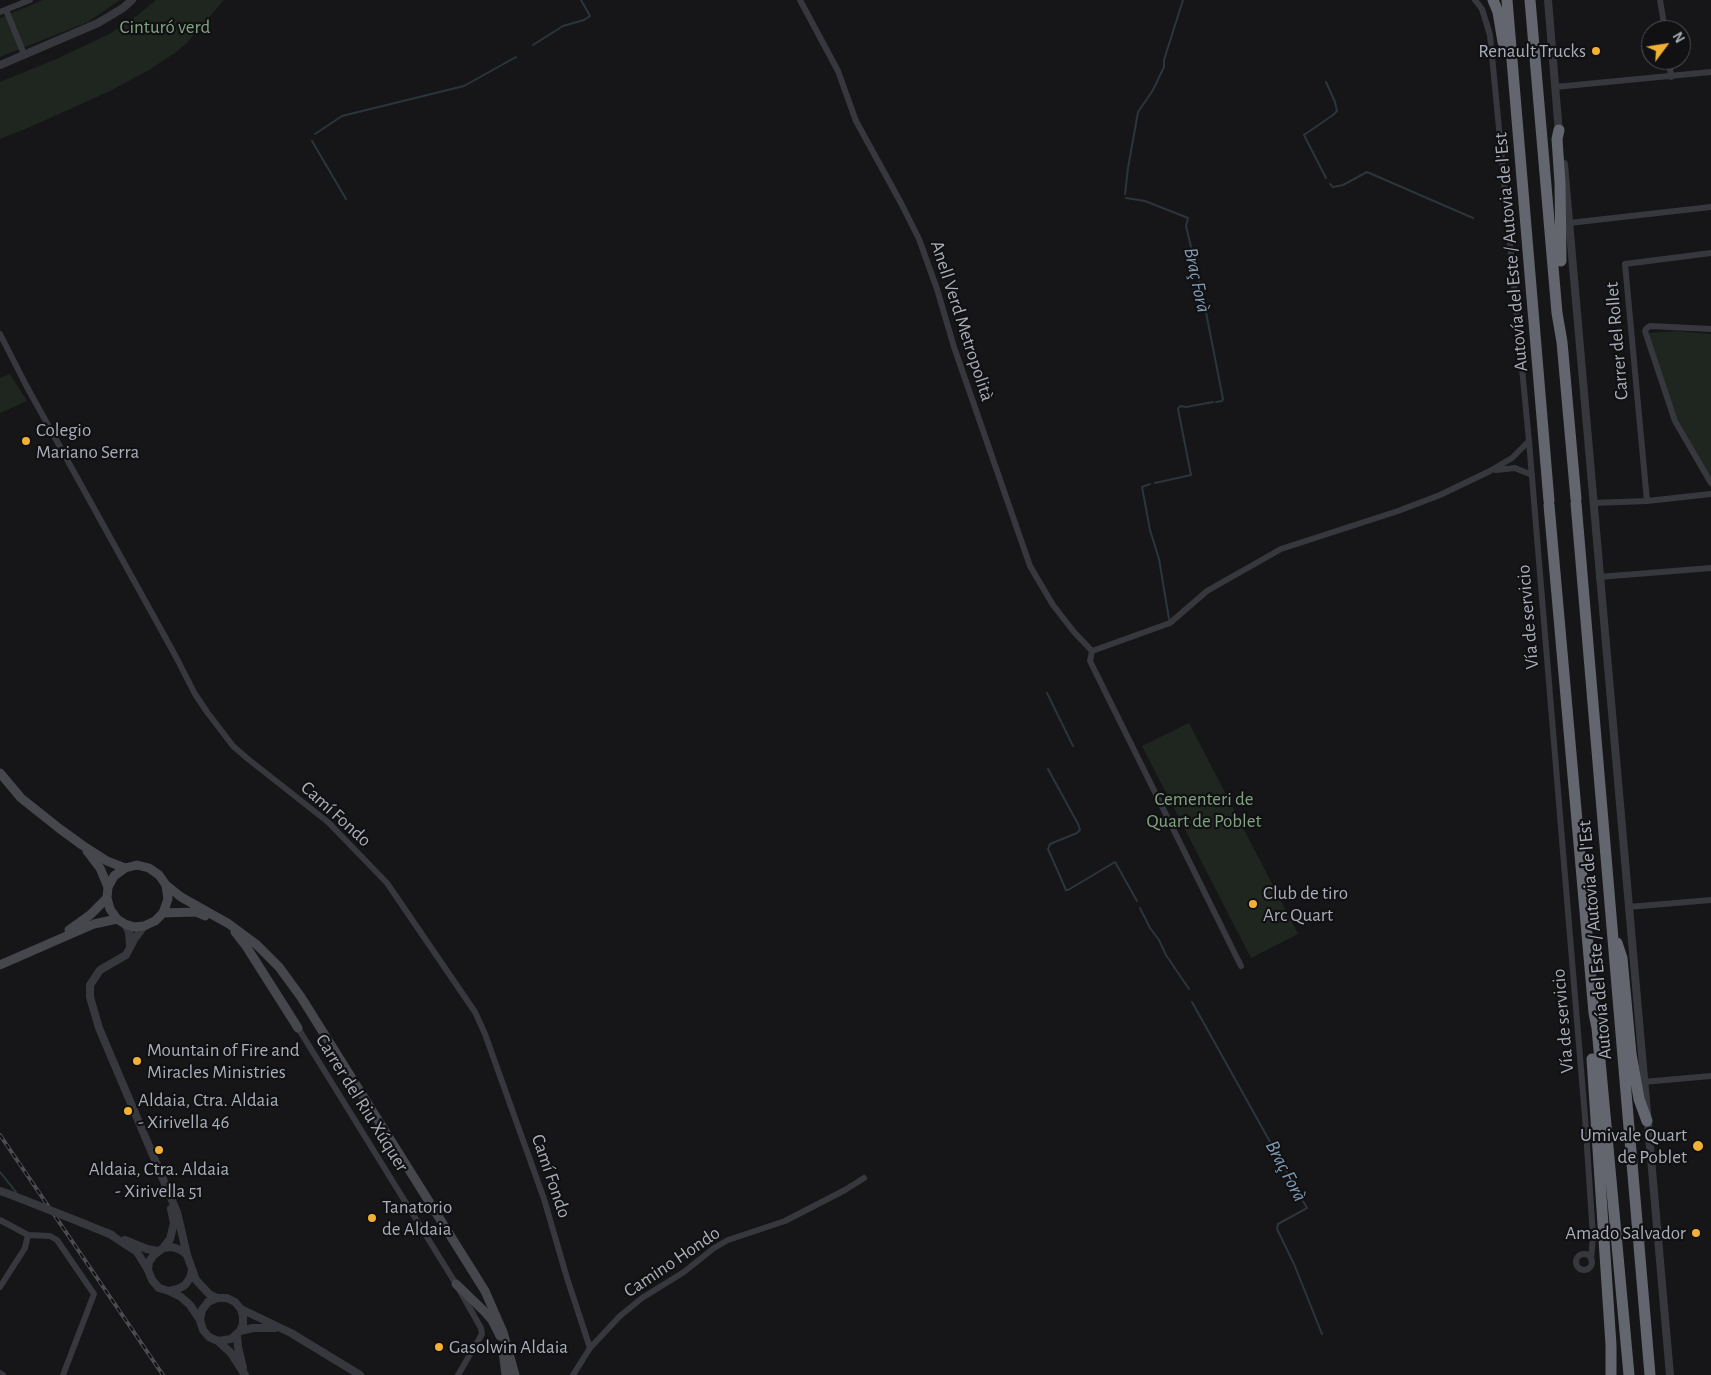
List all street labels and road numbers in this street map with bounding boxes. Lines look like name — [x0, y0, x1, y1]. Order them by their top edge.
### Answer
street label: Autovía del Este / Autovia de l'Est — [1489, 131, 1533, 373]
street label: Anell Verd Metropolità — [925, 238, 999, 404]
street label: Carrer del Rollet — [1600, 281, 1634, 401]
street label: Vía de servicio — [1512, 564, 1544, 670]
street label: Camí Fondo — [296, 776, 376, 852]
street label: Autovía del Este / Autovia de l'Est — [1573, 819, 1617, 1061]
street label: Vía de servicio — [1547, 968, 1579, 1074]
street label: Carrer del Riu Xúquer — [310, 1030, 414, 1176]
street label: Camí Fondo — [526, 1131, 576, 1221]
street label: Camino Hondo — [620, 1221, 724, 1303]

